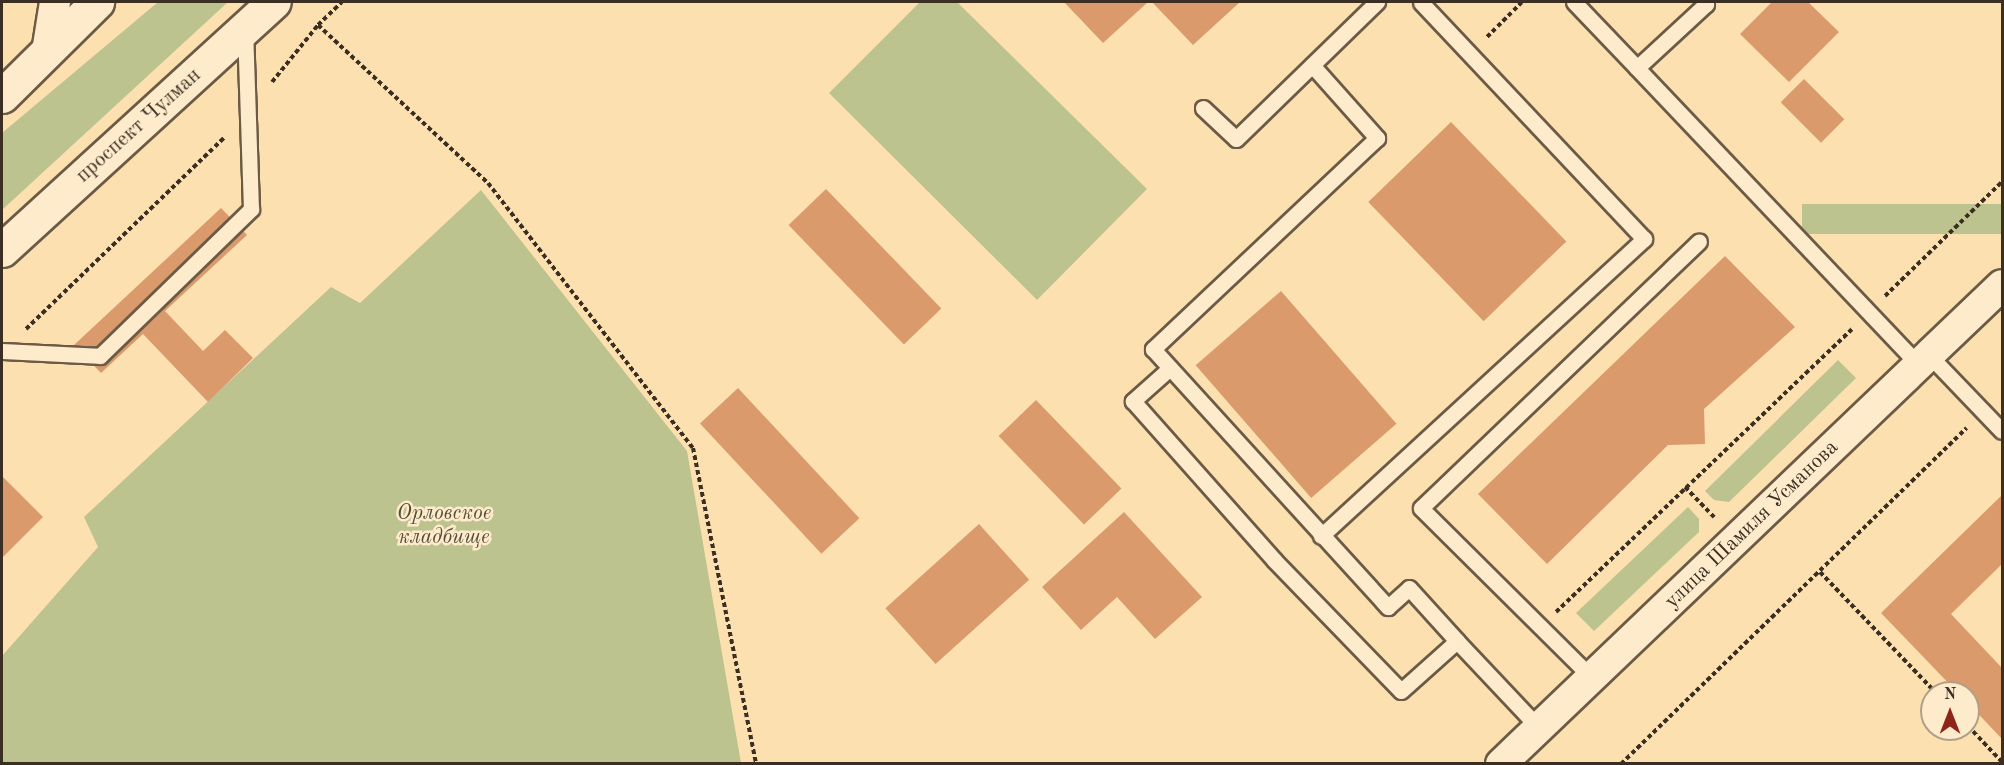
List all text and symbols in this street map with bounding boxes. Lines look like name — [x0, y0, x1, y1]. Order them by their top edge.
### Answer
street label: проспект Чулман — [71, 63, 207, 189]
street label: улица Шамиля Усманова — [1660, 436, 1844, 614]
park label: Орловское кладбище — [397, 501, 491, 551]
north arrow — [1920, 681, 1980, 741]
text: N — [1944, 687, 1956, 703]

